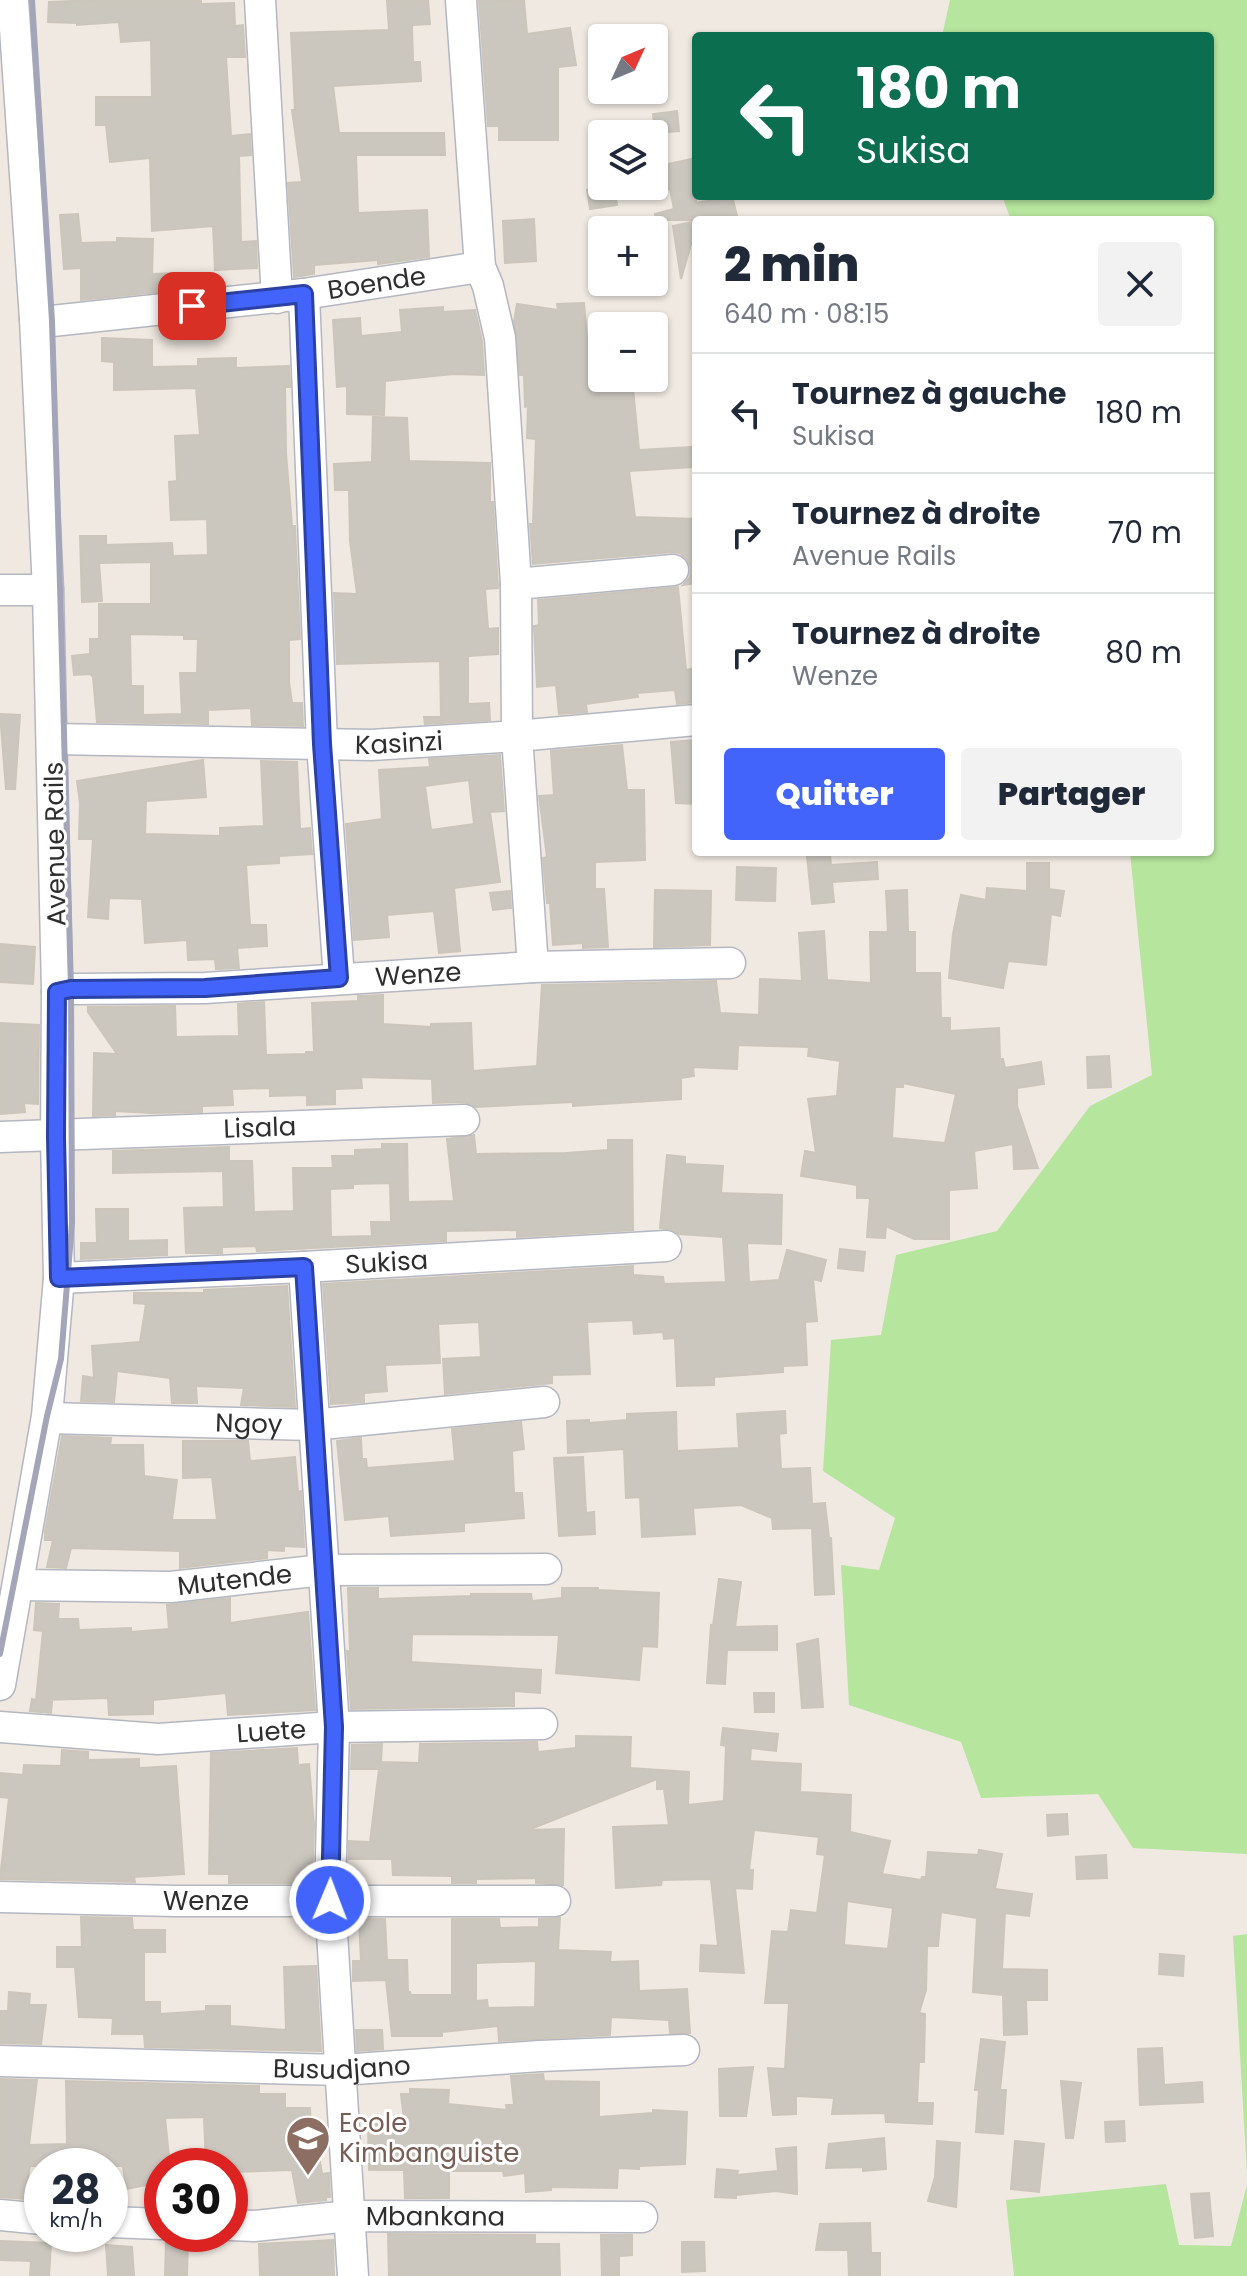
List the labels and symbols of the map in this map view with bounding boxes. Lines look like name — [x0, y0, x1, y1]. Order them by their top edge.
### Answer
north arrow — [588, 24, 668, 104]
street label: Boende — [325, 258, 428, 308]
pin — [158, 272, 226, 340]
street label: Kasinzi — [355, 723, 444, 763]
street label: Avenue Rails — [36, 762, 74, 926]
street label: Wenze — [374, 954, 462, 995]
street label: Lisala — [223, 1108, 297, 1147]
street label: Sukisa — [344, 1242, 429, 1283]
street label: Ngoy — [215, 1404, 283, 1442]
street label: Mutende — [175, 1556, 294, 1604]
street label: Luete — [235, 1711, 307, 1752]
position arrow — [288, 1858, 372, 1942]
street label: Wenze — [163, 1883, 249, 1919]
street label: Busudjano — [273, 2047, 412, 2088]
place label: Ecole Kimbanguiste — [339, 2105, 519, 2171]
school or university icon: Ecole Kimbanguiste — [284, 2114, 332, 2177]
speed limit sign: 30 — [144, 2148, 248, 2252]
street label: Mbankana — [366, 2198, 505, 2235]

